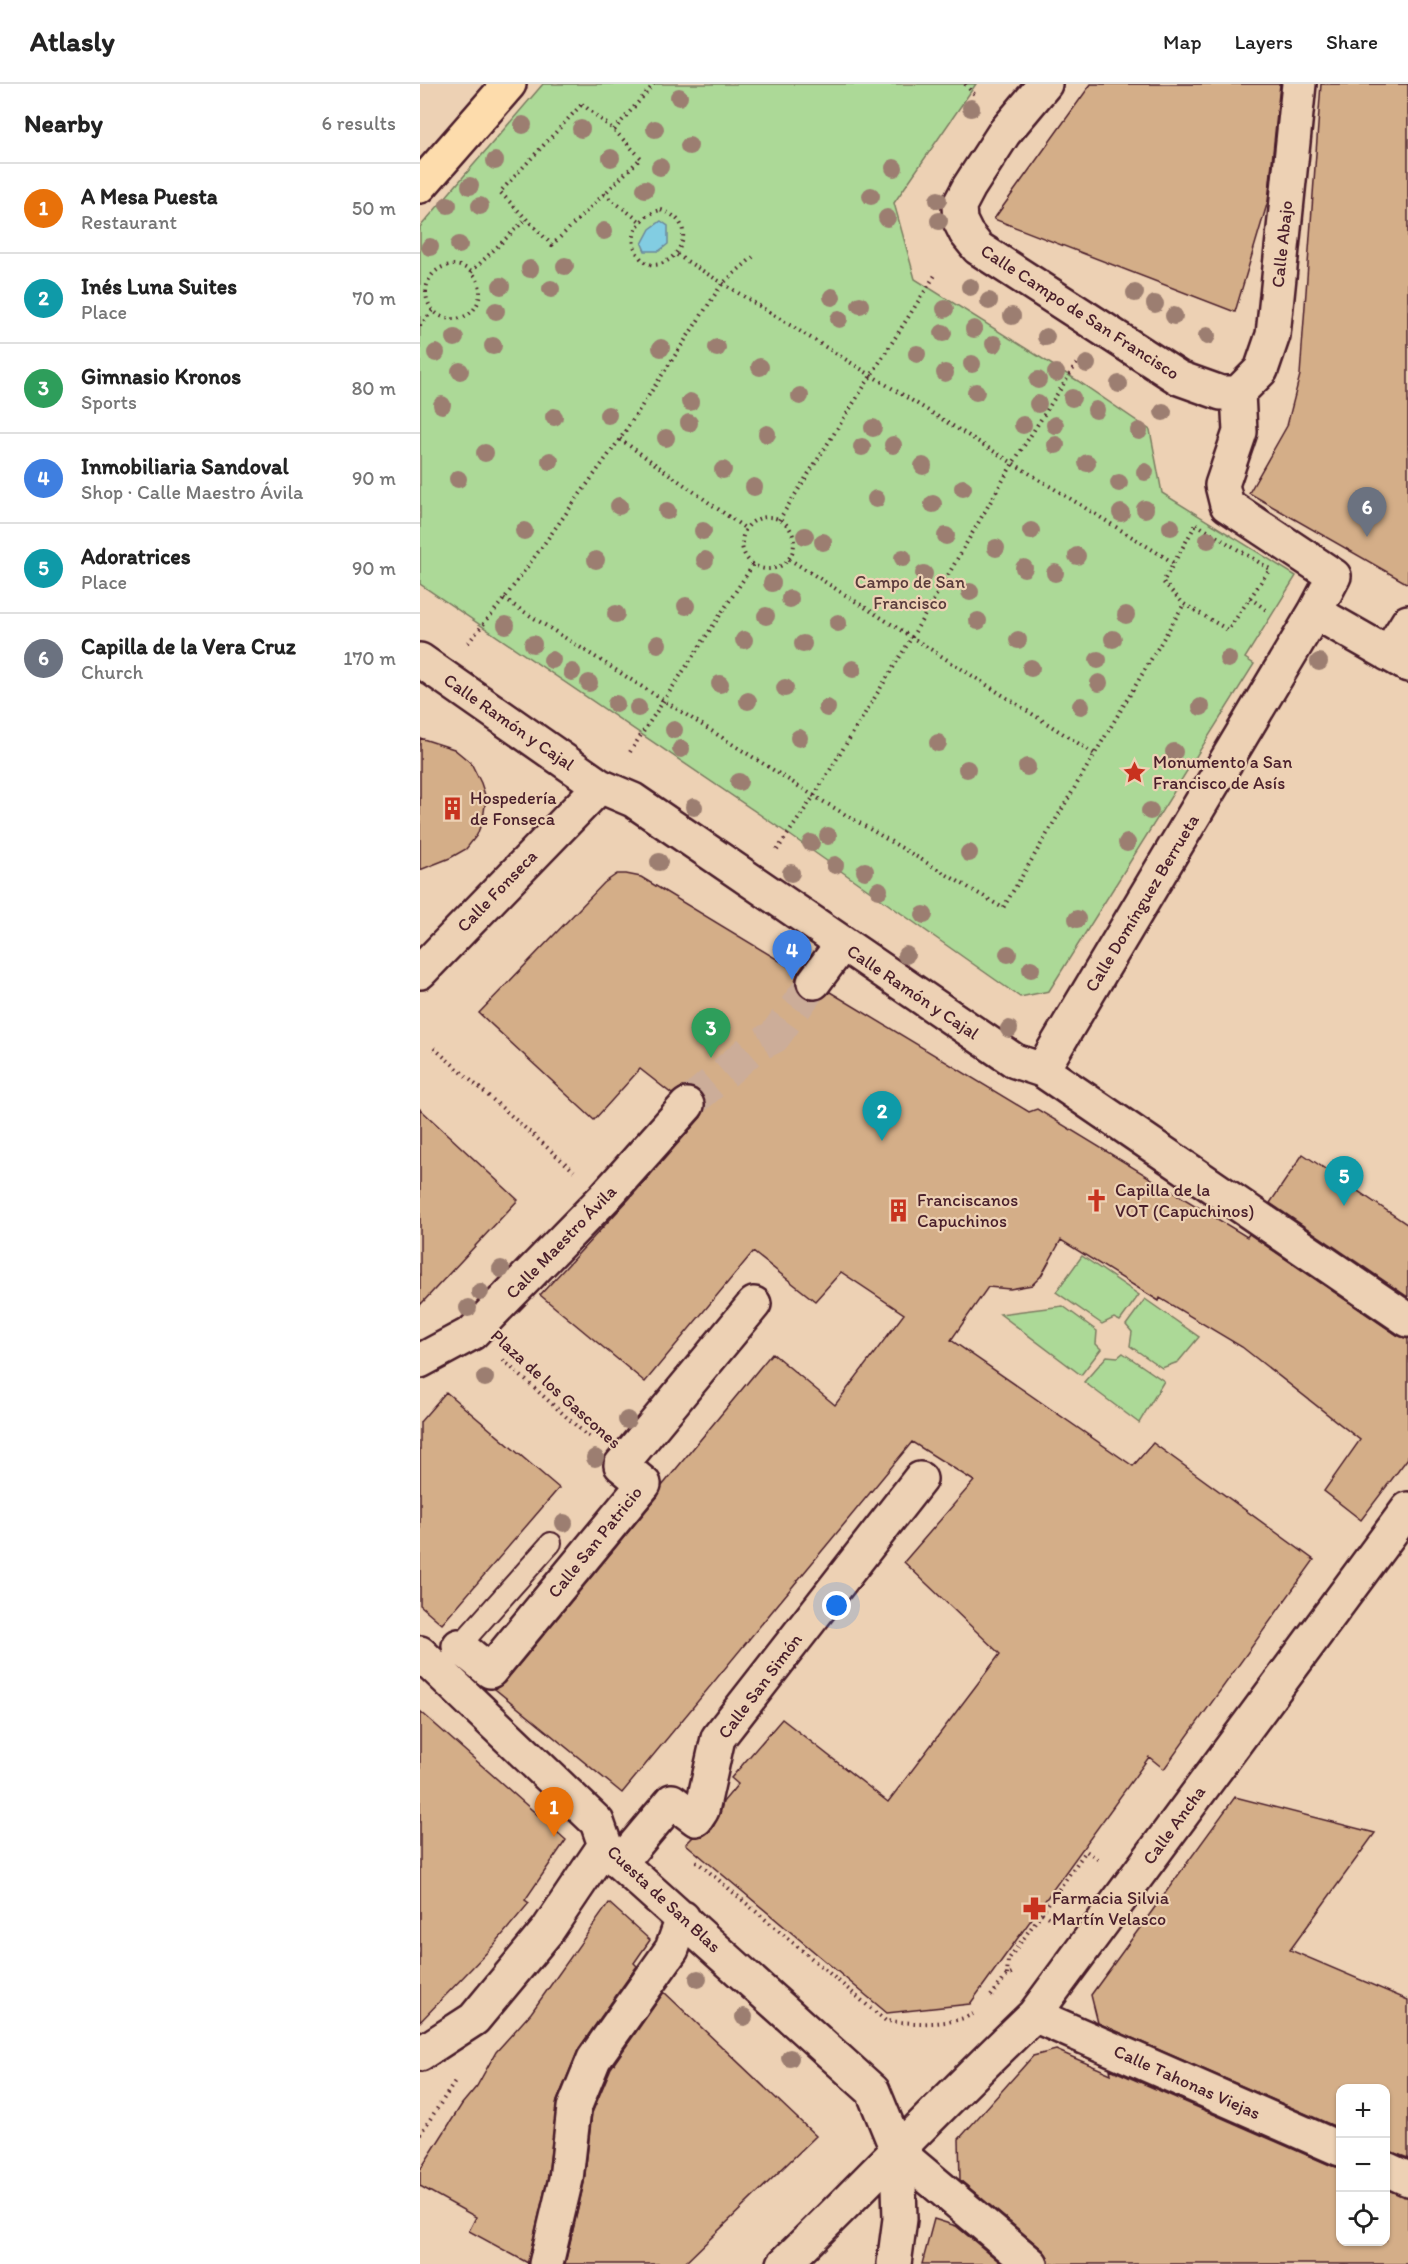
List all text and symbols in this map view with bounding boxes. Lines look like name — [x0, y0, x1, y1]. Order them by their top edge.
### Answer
text: Atlasly — [30, 24, 115, 58]
text: Map — [1163, 29, 1202, 54]
text: Layers — [1235, 29, 1293, 54]
text: Share — [1326, 29, 1378, 54]
text: Nearby — [24, 107, 103, 139]
text: 6 results — [322, 111, 396, 135]
text: A Mesa Puesta — [81, 183, 218, 210]
text: 1 — [39, 196, 48, 220]
text: 50 m — [352, 196, 396, 220]
street label: Calle Abajo — [1266, 199, 1298, 289]
text: Restaurant — [81, 210, 177, 234]
street label: Calle Campo de San Francisco — [977, 239, 1183, 385]
text: Inés Luna Suites — [81, 273, 237, 300]
text: 2 — [38, 286, 49, 310]
text: 70 m — [352, 286, 396, 310]
text: Place — [81, 300, 127, 324]
text: Gimnasio Kronos — [81, 363, 241, 390]
text: 3 — [38, 376, 49, 400]
text: 80 m — [351, 376, 396, 400]
text: Sports — [81, 390, 137, 414]
text: Inmobiliaria Sandoval — [81, 453, 289, 480]
text: 4 — [37, 466, 50, 490]
text: 90 m — [352, 466, 396, 490]
text: Shop · Calle Maestro Ávila — [81, 480, 304, 504]
pin: 6 — [1348, 488, 1386, 537]
text: Adoratrices — [81, 543, 191, 570]
text: 5 — [38, 556, 49, 580]
text: 90 m — [352, 556, 396, 580]
text: Place — [81, 570, 127, 594]
park label: Campo de San Francisco — [855, 571, 965, 614]
text: Capilla de la Vera Cruz — [81, 633, 296, 660]
text: 6 — [38, 646, 49, 670]
text: 170 m — [343, 646, 396, 670]
text: Church — [81, 660, 143, 684]
street label: Calle Ramón y Cajal — [439, 669, 579, 775]
place label: Monumento a San Francisco de Asís — [1153, 751, 1292, 794]
place icon: Monumento a San Francisco de Asís — [1122, 759, 1148, 785]
place label: Hospedería de Fonseca — [470, 787, 557, 830]
building icon: Hospedería de Fonseca — [439, 795, 465, 821]
street label: Calle Domínguez Berrueta — [1080, 810, 1204, 996]
street label: Calle Fonseca — [452, 845, 542, 937]
pin: 4 — [772, 930, 812, 980]
street label: Calle Ramón y Cajal — [843, 940, 983, 1044]
pin: 3 — [692, 1008, 730, 1058]
pin: 2 — [862, 1092, 902, 1141]
pin: 5 — [1324, 1156, 1364, 1206]
place label: Capilla de la VOT (Capuchinos) — [1115, 1179, 1254, 1222]
street label: Calle Maestro Ávila — [501, 1180, 621, 1304]
church icon: Capilla de la VOT (Capuchinos) — [1084, 1187, 1110, 1213]
place label: Franciscanos Capuchinos — [917, 1189, 1018, 1232]
building icon: Franciscanos Capuchinos — [886, 1197, 912, 1223]
street label: Plaza de los Gascones — [486, 1325, 626, 1453]
street label: Calle San Patricio — [543, 1482, 647, 1602]
your location — [822, 1591, 851, 1620]
street label: Calle San Simón — [713, 1629, 807, 1743]
street label: Calle Ancha — [1138, 1781, 1210, 1869]
pin: 1 — [534, 1788, 574, 1837]
street label: Cuesta de San Blas — [603, 1841, 725, 1957]
place label: Farmacia Silvia Martín Velasco — [1052, 1887, 1170, 1930]
pharmacy icon: Farmacia Silvia Martín Velasco — [1021, 1895, 1047, 1921]
street label: Calle Tahonas Viejas — [1110, 2040, 1264, 2124]
map controls — [1336, 2084, 1390, 2246]
button: + — [1336, 2084, 1390, 2138]
button: − — [1336, 2138, 1390, 2192]
button: locate — [1336, 2192, 1390, 2246]

